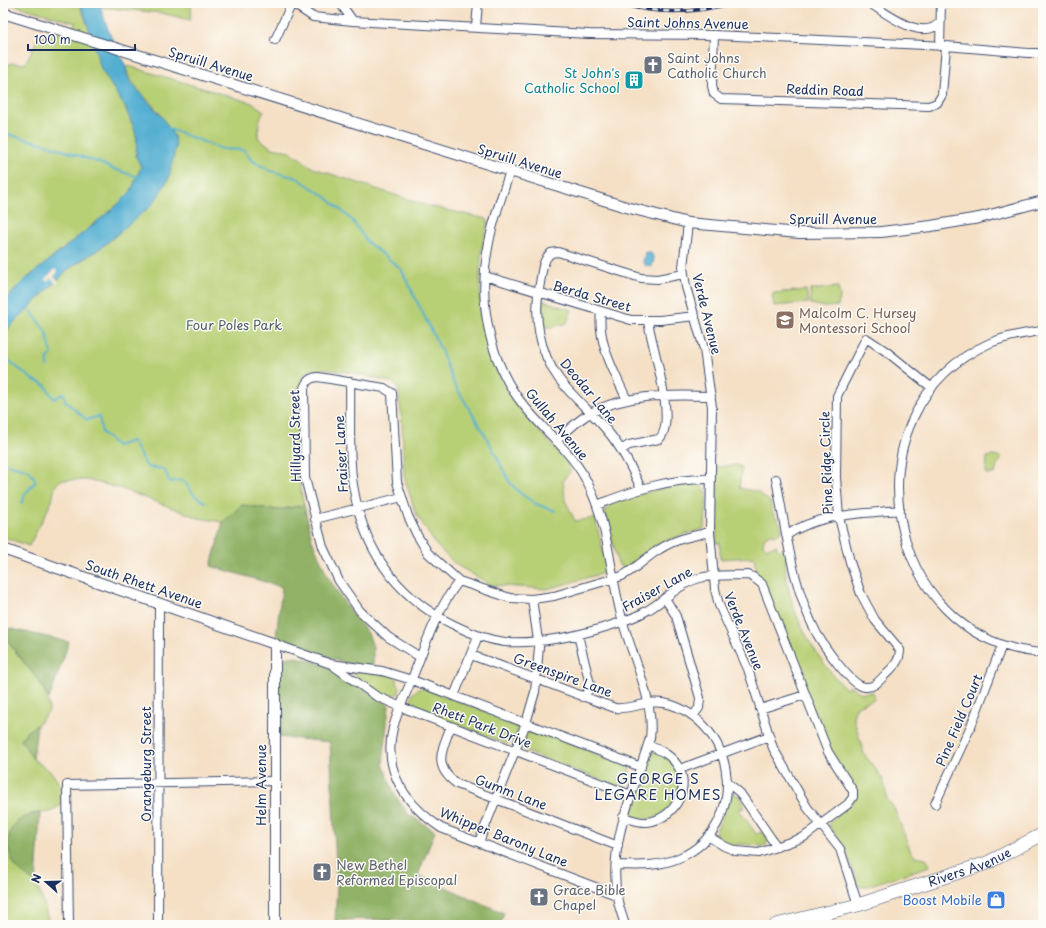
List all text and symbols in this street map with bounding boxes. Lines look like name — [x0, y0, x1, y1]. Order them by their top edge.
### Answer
street label: Saint Johns Avenue — [627, 12, 749, 33]
scale bar — [28, 26, 135, 52]
text: 100 m — [34, 30, 71, 48]
street label: Spruill Avenue — [166, 42, 256, 85]
place label: Saint Johns Catholic Church — [667, 48, 767, 82]
church icon: Saint Johns Catholic Church — [642, 54, 664, 76]
place label: St John's Catholic School — [524, 63, 620, 97]
building icon: St John's Catholic School — [623, 69, 645, 91]
street label: Reddin Road — [786, 79, 864, 100]
street label: Spruill Avenue — [475, 139, 565, 182]
street label: Spruill Avenue — [789, 209, 877, 228]
street label: Verde Avenue — [688, 271, 727, 356]
street label: Berda Street — [551, 275, 633, 316]
place label: Malcolm C. Hursey Montessori School — [799, 303, 917, 337]
school or university icon: Malcolm C. Hursey Montessori School — [774, 309, 796, 331]
park label: Four Poles Park — [186, 315, 282, 334]
street label: Deodar Lane — [556, 354, 622, 427]
street label: Gullah Avenue — [522, 384, 593, 464]
street label: Hillyard Street — [284, 390, 305, 482]
street label: Pine Ridge Circle — [814, 411, 837, 515]
street label: Fraiser Lane — [329, 415, 352, 493]
street label: South Rhett Avenue — [83, 555, 205, 612]
street label: Fraiser Lane — [618, 561, 695, 616]
street label: Verde Avenue — [720, 589, 769, 673]
street label: Greenspire Lane — [511, 648, 615, 701]
street label: Pine Field Court — [930, 671, 987, 769]
street label: Rhett Park Drive — [430, 697, 535, 752]
street label: Orangeburg Street — [136, 706, 155, 822]
street label: Helm Avenue — [251, 744, 270, 826]
district label: GEORGE S LEGARE HOMES — [595, 768, 721, 805]
street label: Gumm Lane — [473, 769, 550, 814]
street label: Whipper Barony Lane — [437, 802, 571, 871]
street label: Rivers Avenue — [925, 842, 1014, 891]
place label: New Bethel Reformed Episcopal — [336, 855, 457, 889]
church icon: New Bethel Reformed Episcopal — [311, 861, 333, 883]
north arrow — [26, 862, 66, 902]
text: N — [27, 871, 46, 885]
place label: Grace Bible Chapel — [553, 880, 626, 914]
church icon: Grace Bible Chapel — [528, 886, 550, 908]
shop icon: Boost Mobile — [985, 889, 1007, 911]
place label: Boost Mobile — [902, 890, 982, 909]

